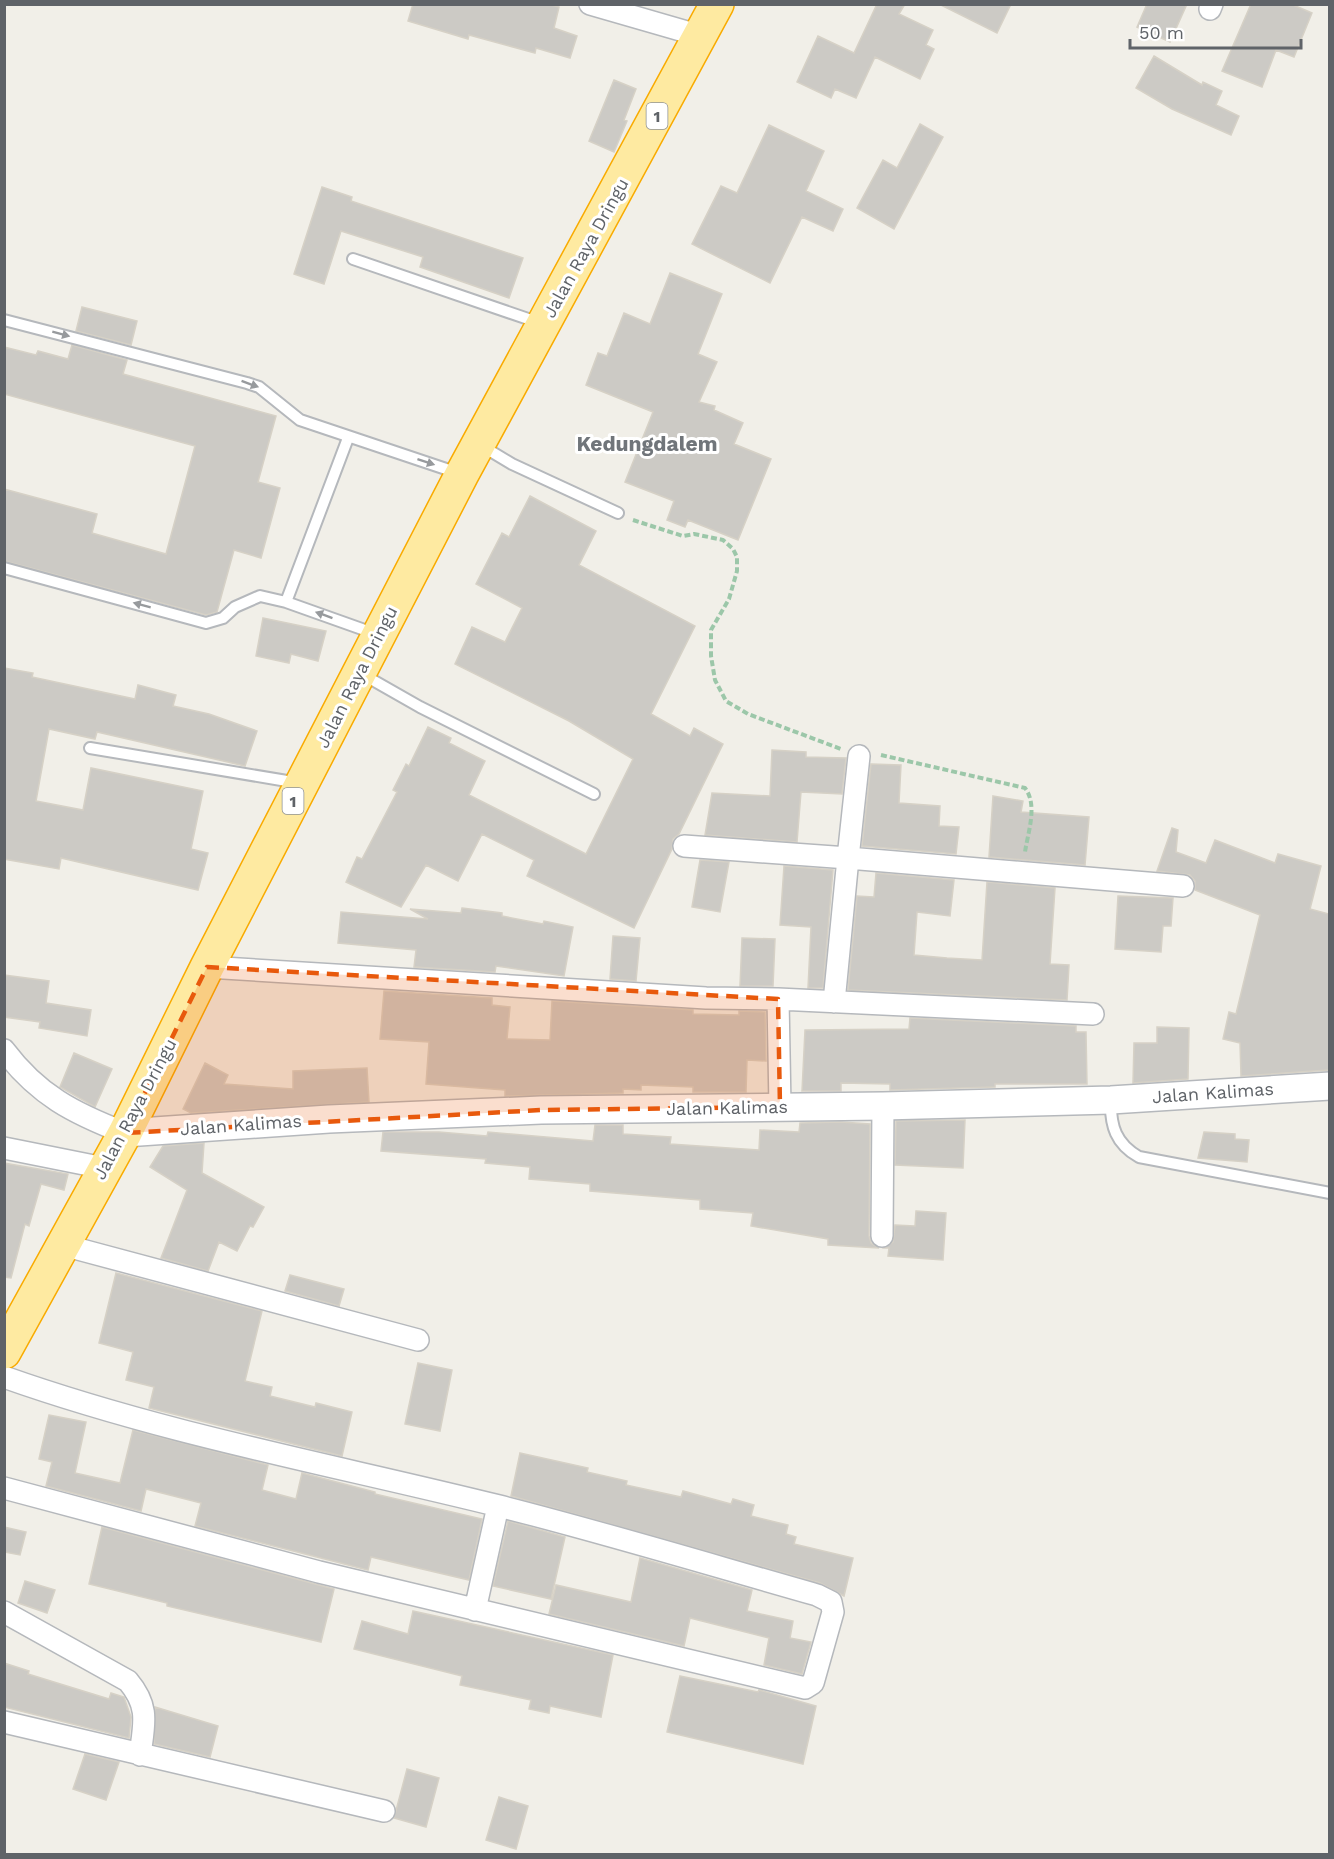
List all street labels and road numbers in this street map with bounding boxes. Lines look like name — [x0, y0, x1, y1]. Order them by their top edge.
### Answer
road number: 1 — [646, 103, 668, 129]
street label: Jalan Raya Dringu — [538, 174, 633, 321]
street label: Jalan Raya Dringu — [312, 602, 401, 751]
road number: 1 — [282, 788, 304, 814]
street label: Jalan Raya Dringu — [89, 1035, 181, 1183]
street label: Jalan Kalimas — [1151, 1078, 1275, 1107]
street label: Jalan Kalimas — [666, 1096, 788, 1119]
street label: Jalan Kalimas — [179, 1110, 303, 1139]

